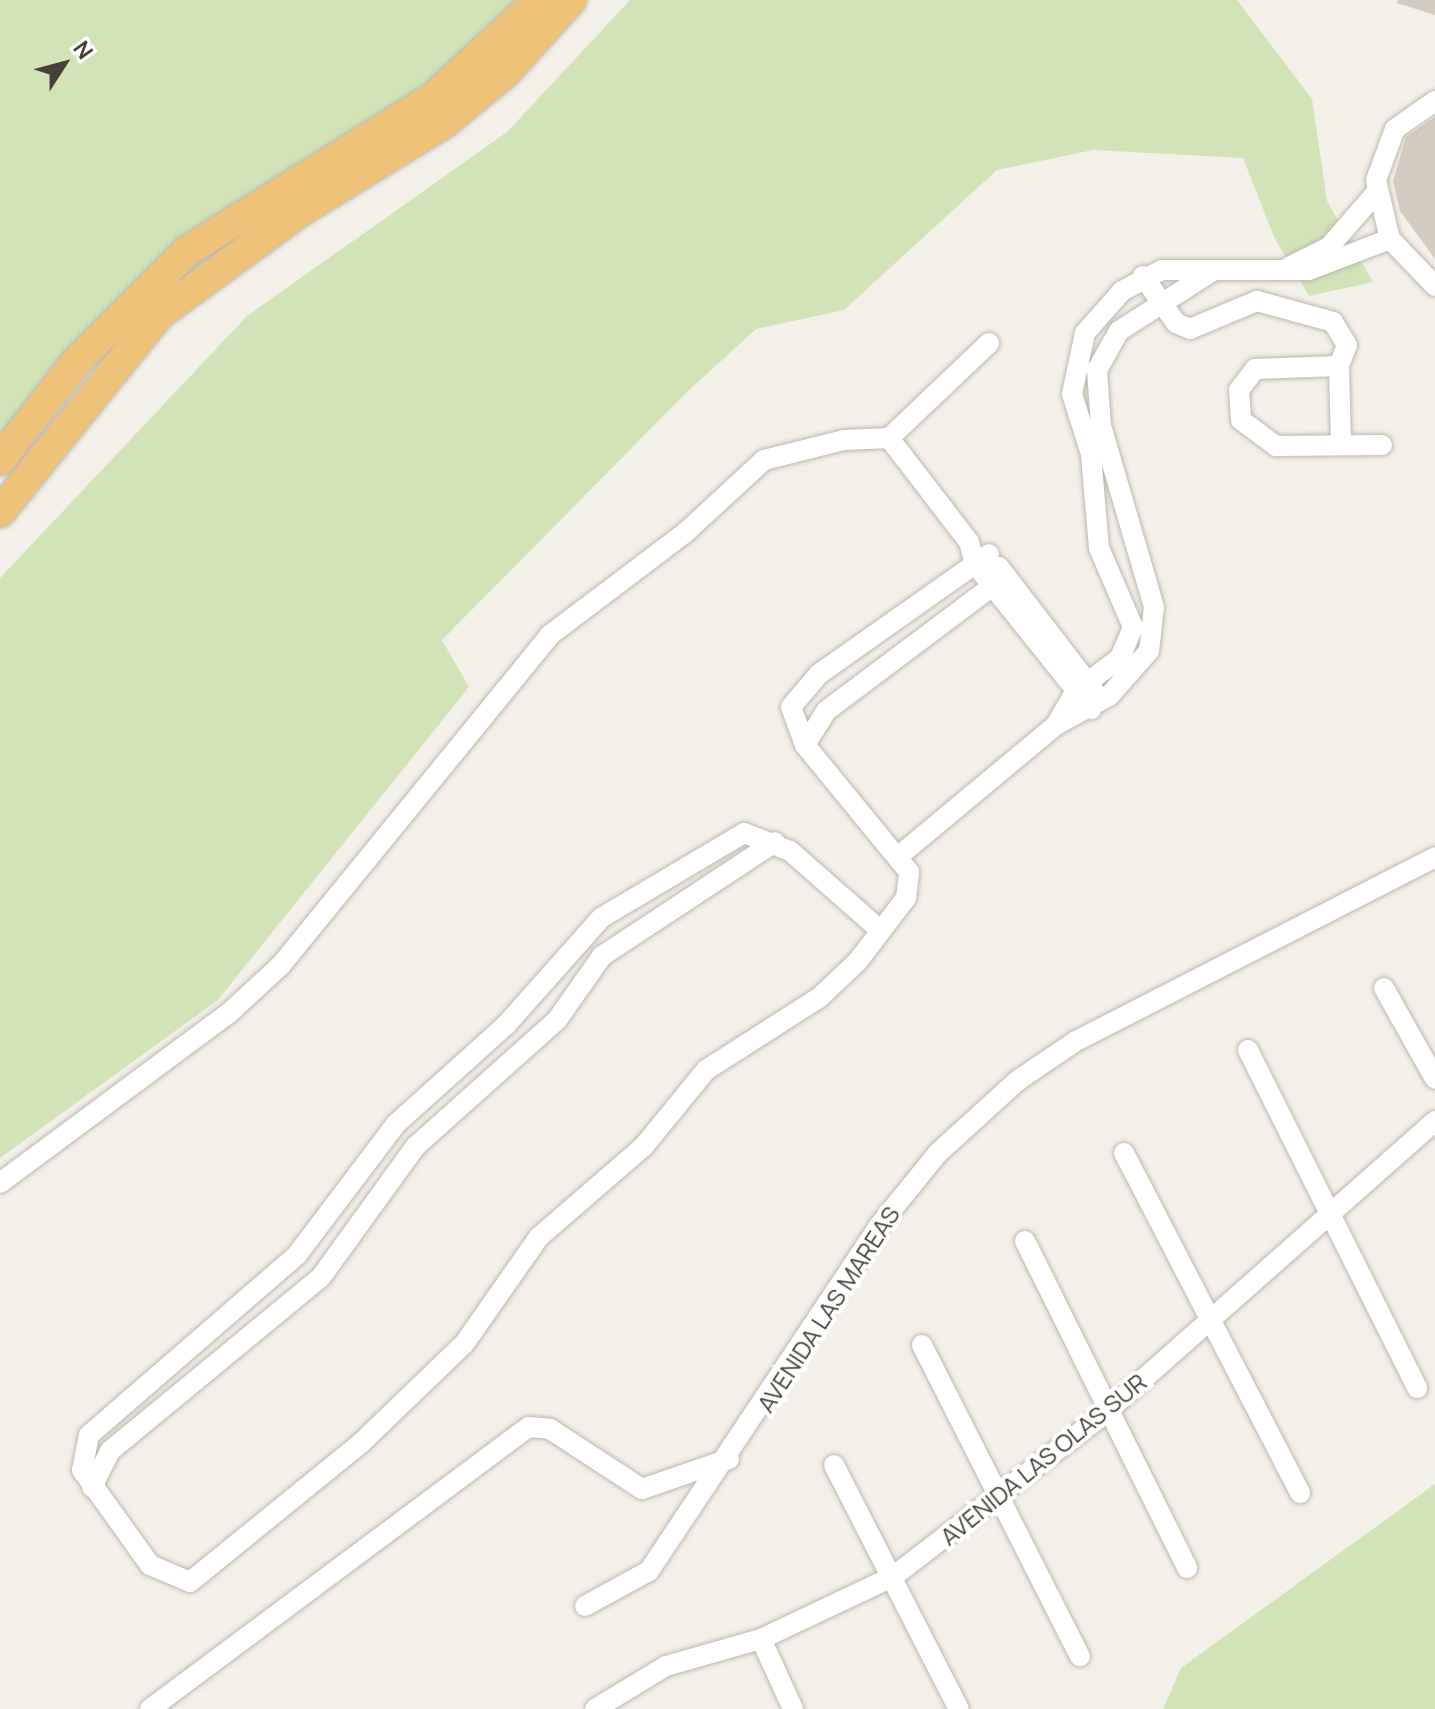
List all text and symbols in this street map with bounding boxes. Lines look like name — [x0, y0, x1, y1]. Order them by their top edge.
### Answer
north arrow — [24, 24, 104, 104]
text: N — [67, 35, 100, 65]
street label: AVENIDA LAS MAREAS — [751, 1201, 905, 1417]
street label: AVENIDA LAS OLAS SUR — [934, 1367, 1152, 1551]

